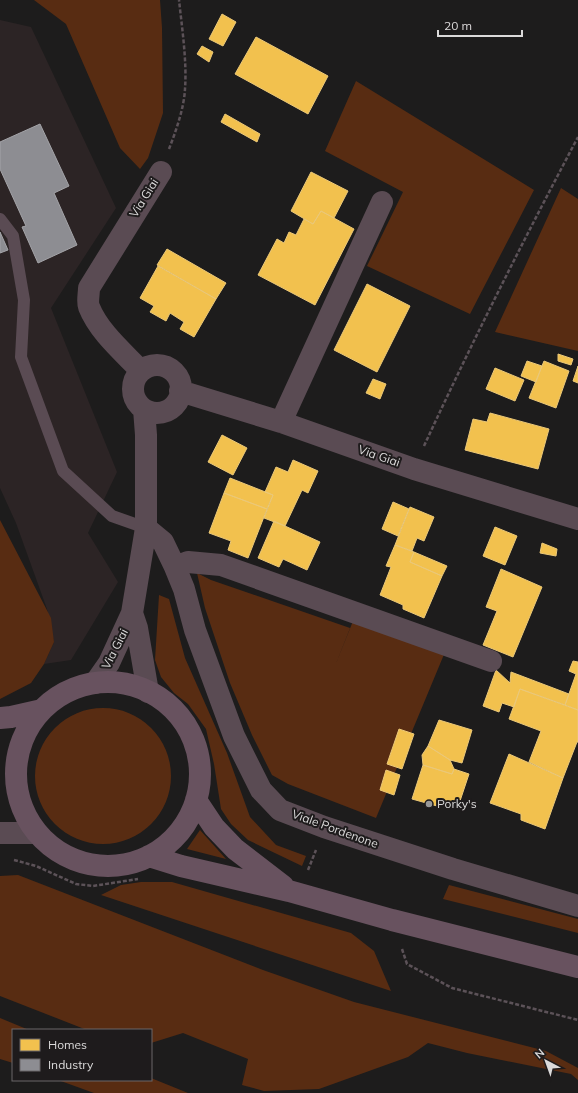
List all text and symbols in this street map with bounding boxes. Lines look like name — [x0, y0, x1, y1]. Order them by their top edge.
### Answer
scale bar — [438, 12, 522, 38]
text: 20 m — [444, 18, 472, 33]
street label: Via Giai — [126, 175, 161, 220]
street label: Via Giai — [356, 441, 402, 470]
street label: Via Giai — [98, 626, 131, 671]
place label: Porky's — [437, 796, 477, 811]
marker: Porky's — [424, 799, 434, 809]
street label: Viale Pordenone — [290, 806, 380, 851]
legend — [12, 1029, 152, 1081]
text: Homes — [48, 1037, 87, 1052]
north arrow — [526, 1041, 566, 1081]
text: N — [532, 1045, 547, 1061]
text: Industry — [48, 1057, 94, 1072]

